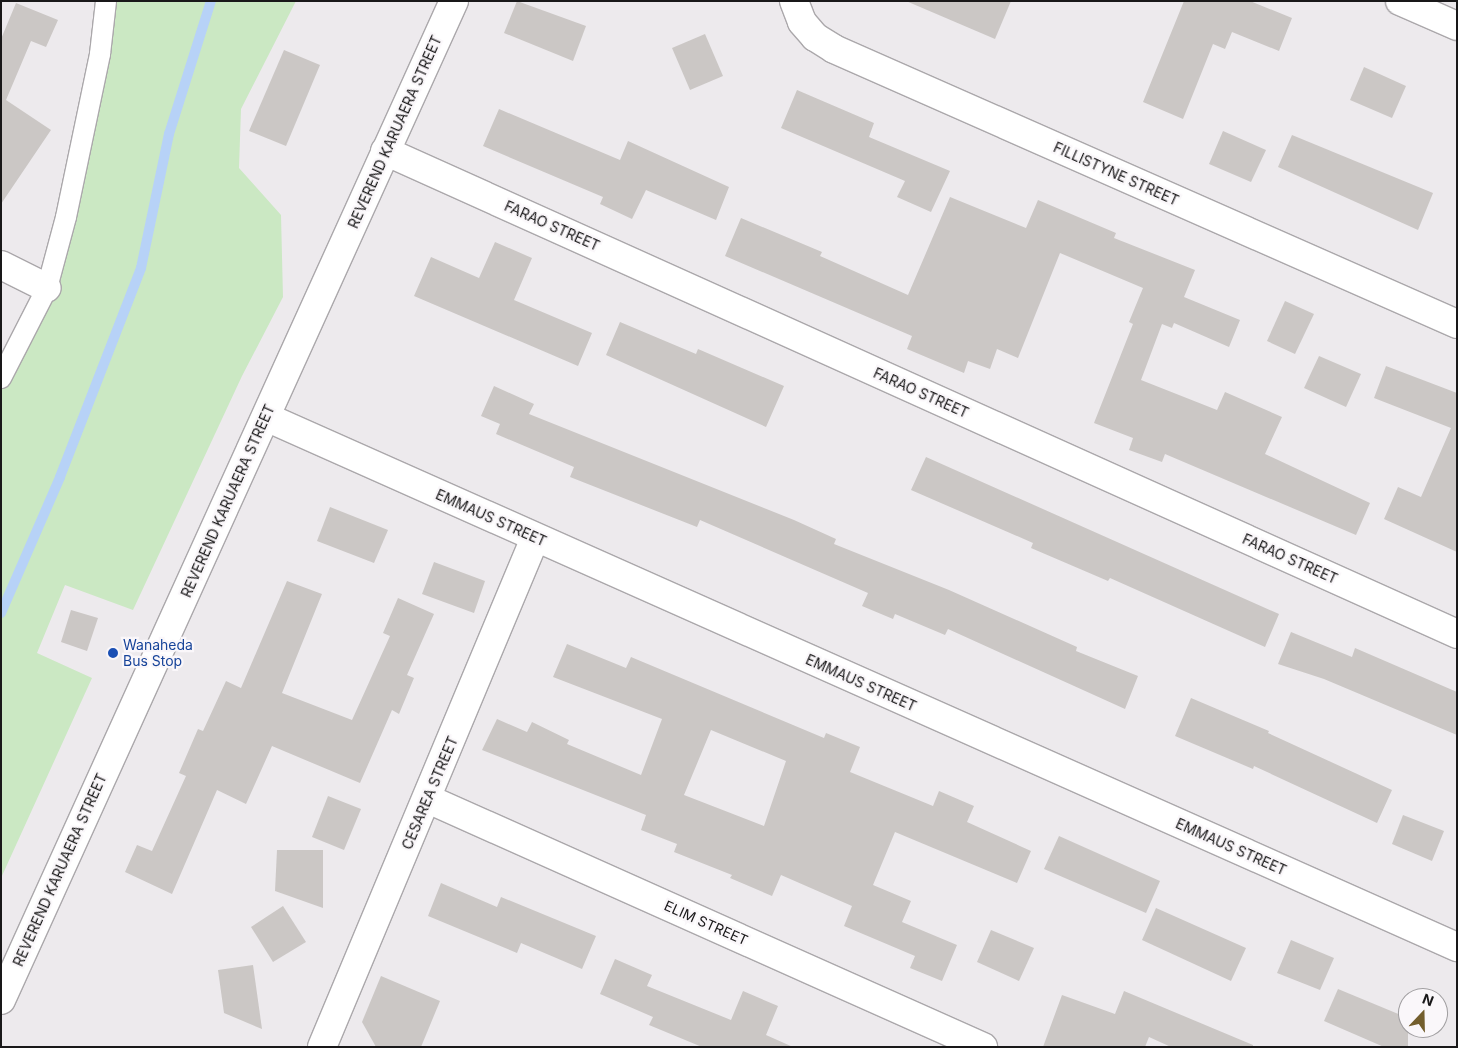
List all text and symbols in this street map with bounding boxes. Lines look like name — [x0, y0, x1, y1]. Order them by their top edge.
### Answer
street label: REVEREND KARUAERA STREET — [345, 33, 445, 231]
street label: FILLISTYNE STREET — [1051, 139, 1181, 209]
street label: FARAO STREET — [502, 198, 602, 254]
street label: FARAO STREET — [871, 365, 971, 421]
street label: REVEREND KARUAERA STREET — [178, 402, 278, 600]
street label: EMMAUS STREET — [433, 486, 549, 550]
street label: FARAO STREET — [1240, 531, 1340, 587]
place label: Wanaheda Bus Stop — [123, 637, 193, 670]
marker: Wanaheda Bus Stop — [107, 647, 119, 659]
street label: EMMAUS STREET — [803, 651, 919, 715]
street label: CESAREA STREET — [399, 734, 461, 852]
street label: REVEREND KARUAERA STREET — [10, 771, 110, 969]
street label: EMMAUS STREET — [1173, 815, 1289, 879]
street label: ELIM STREET — [662, 897, 750, 949]
north arrow — [1398, 988, 1448, 1038]
text: N — [1420, 990, 1436, 1009]

